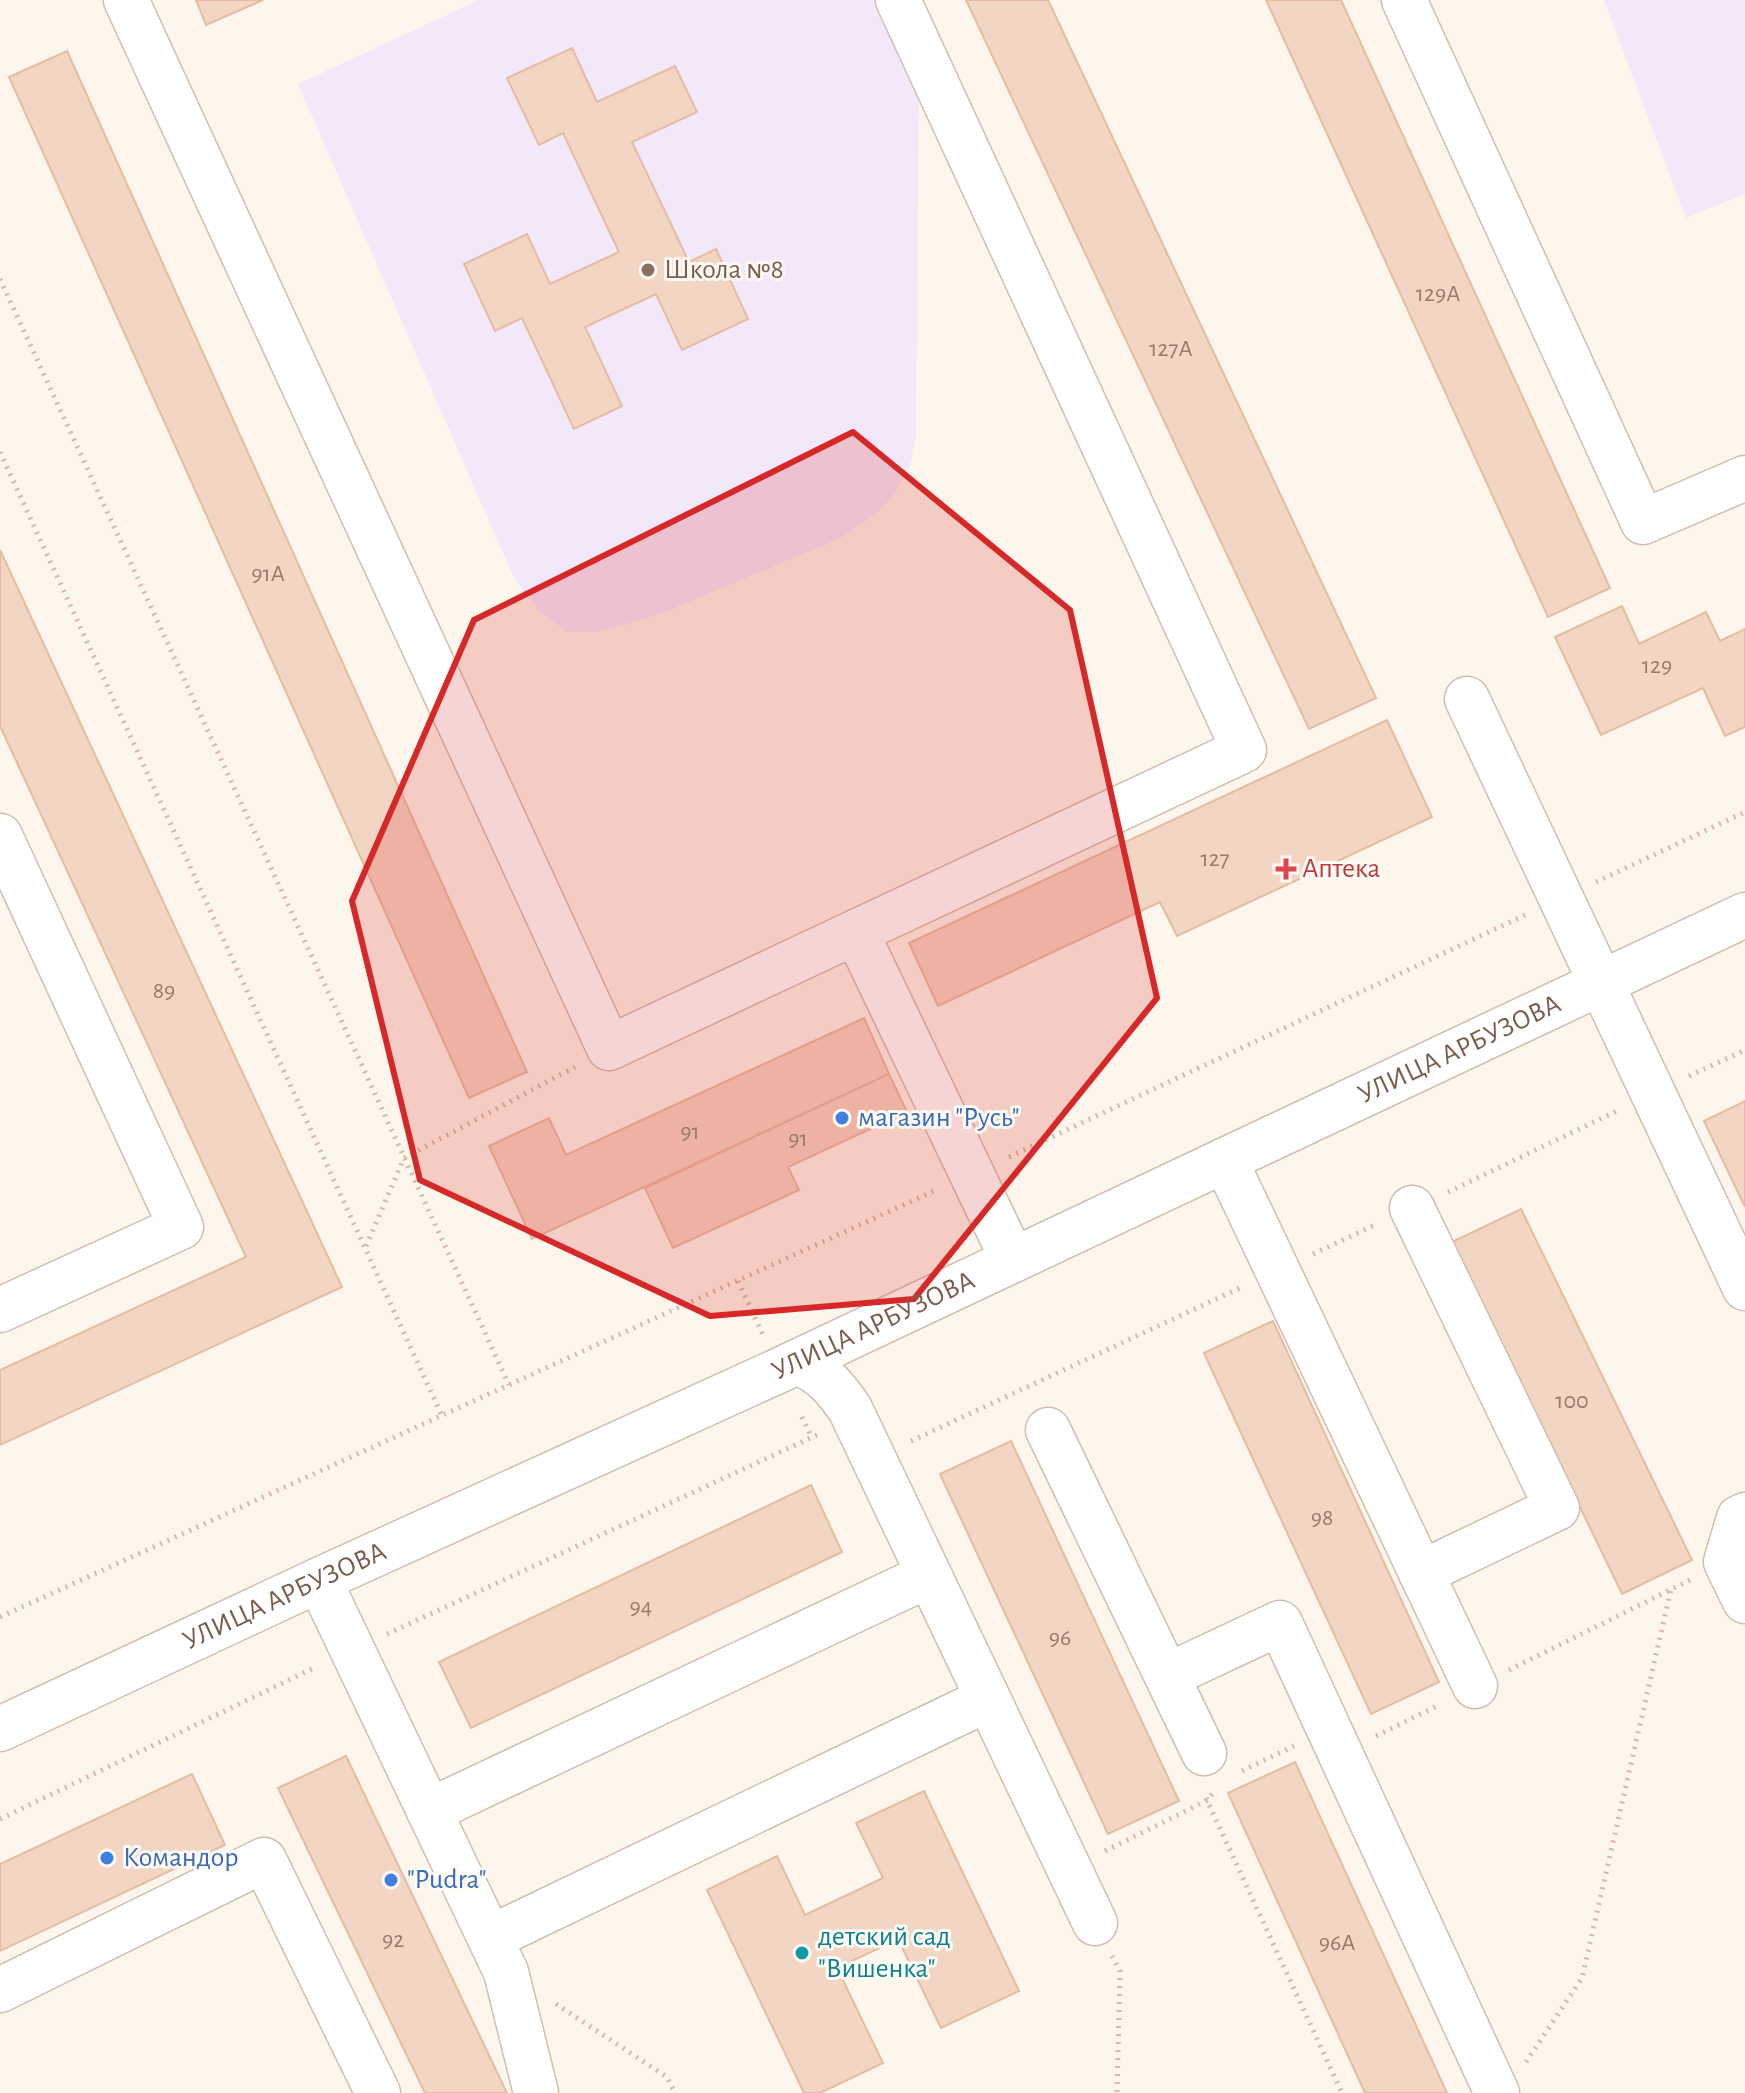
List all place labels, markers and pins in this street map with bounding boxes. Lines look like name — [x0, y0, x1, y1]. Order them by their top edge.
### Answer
place label: Школа №8 — [664, 256, 784, 284]
marker: Школа №8 — [639, 261, 657, 279]
place label: Аптека — [1302, 855, 1380, 883]
marker: Аптека — [1277, 860, 1295, 878]
place label: магазин "Русь" — [858, 1104, 1020, 1132]
marker: магазин "Русь" — [833, 1109, 851, 1127]
place label: Командор — [123, 1844, 239, 1872]
marker: Командор — [98, 1849, 116, 1867]
place label: "Pudra" — [407, 1866, 487, 1894]
marker: "Pudra" — [382, 1871, 400, 1889]
place label: детский сад "Вишенка" — [818, 1923, 951, 1983]
marker: детский сад "Вишенка" — [793, 1944, 811, 1962]

